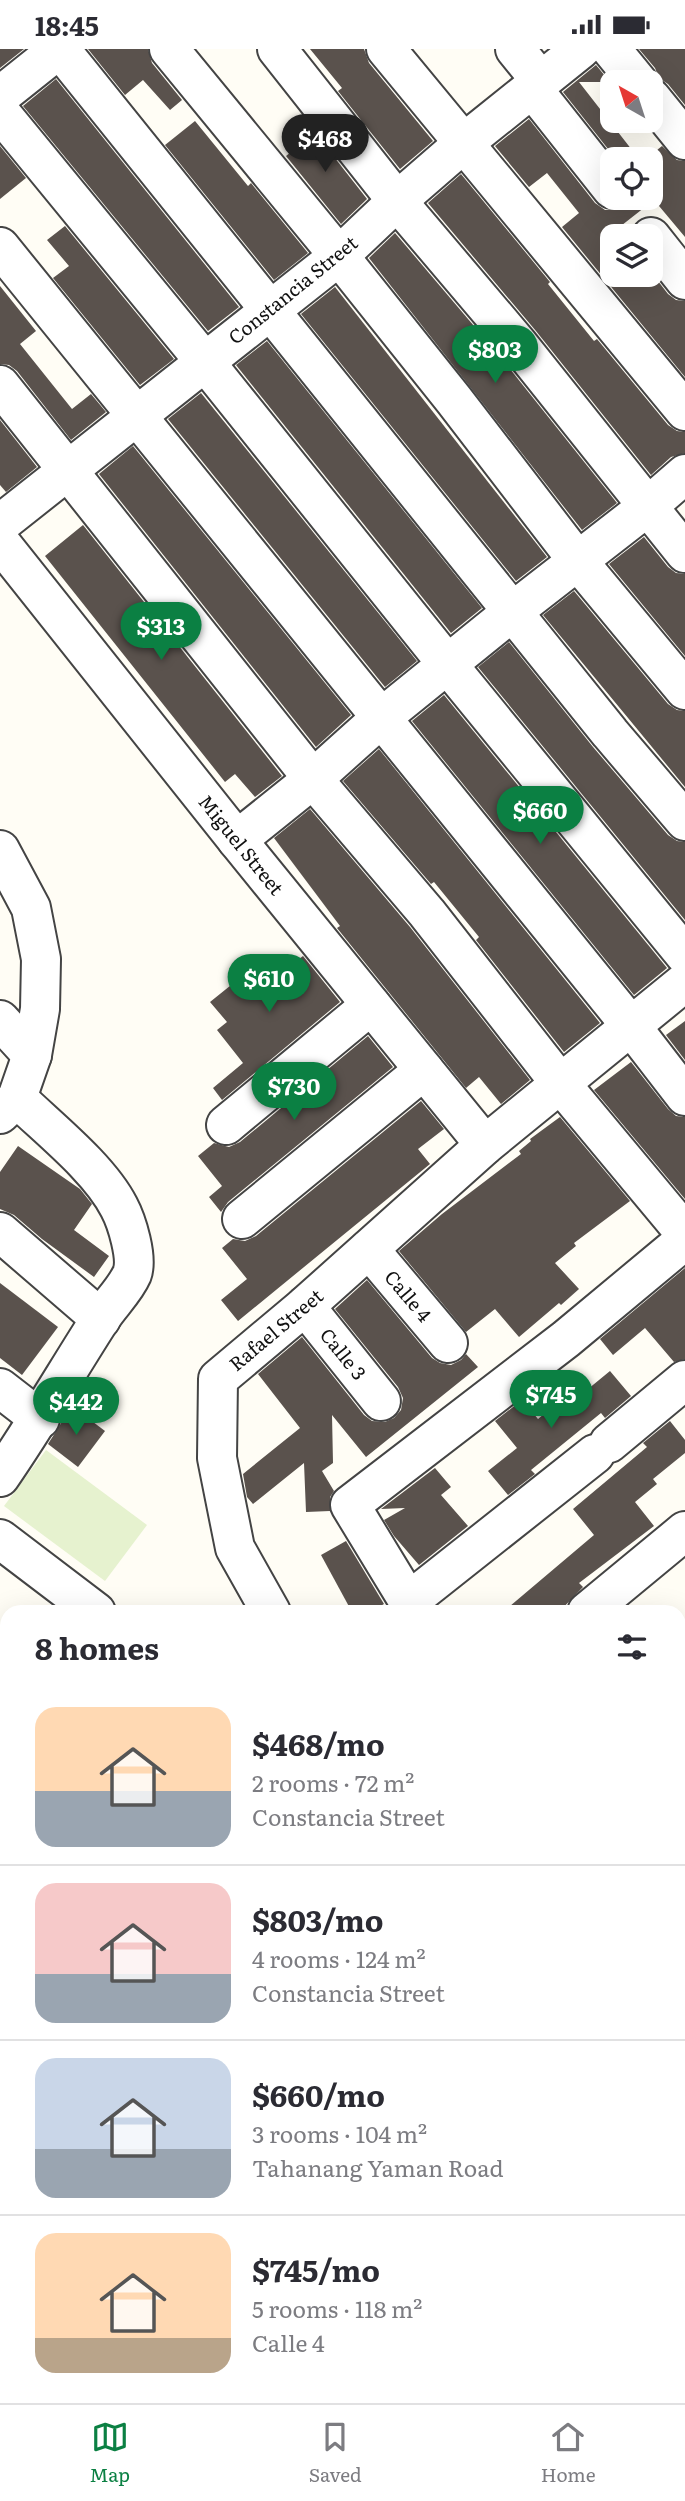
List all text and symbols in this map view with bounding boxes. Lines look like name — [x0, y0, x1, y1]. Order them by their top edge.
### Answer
text: 18:45 — [35, 5, 99, 44]
north arrow — [600, 70, 663, 133]
map controls — [600, 70, 663, 287]
pin: $468 — [284, 115, 366, 174]
text: $468 — [298, 120, 352, 154]
button: locate — [600, 147, 663, 210]
button: layers — [600, 224, 663, 287]
street label: Constancia Street — [222, 228, 363, 350]
pin: $803 — [454, 325, 536, 385]
text: $803 — [468, 331, 522, 365]
pin: $313 — [120, 603, 202, 662]
text: $313 — [137, 608, 185, 642]
pin: $660 — [499, 787, 581, 846]
street label: Miguel Street — [193, 788, 291, 901]
text: $660 — [513, 792, 567, 826]
pin: $610 — [228, 955, 310, 1014]
text: $610 — [244, 960, 294, 994]
pin: $730 — [253, 1063, 335, 1122]
text: $730 — [267, 1068, 321, 1102]
street label: Calle 4 — [379, 1263, 439, 1328]
street label: Rafael Street — [222, 1281, 329, 1377]
street label: Calle 3 — [314, 1321, 373, 1385]
pin: $745 — [510, 1371, 592, 1430]
text: $745 — [526, 1376, 576, 1410]
pin: $442 — [35, 1377, 117, 1437]
text: $442 — [49, 1383, 103, 1417]
text: 8 homes — [35, 1625, 159, 1669]
icon: filters — [613, 1628, 651, 1666]
text: $468/mo — [252, 1721, 385, 1765]
icon: home — [91, 1735, 175, 1819]
text: 2 rooms · 72 m² — [252, 1765, 414, 1799]
text: Constancia Street — [252, 1799, 445, 1833]
text: $803/mo — [252, 1897, 384, 1941]
icon: home — [91, 1911, 175, 1995]
text: 4 rooms · 124 m² — [252, 1941, 426, 1975]
text: Constancia Street — [252, 1975, 445, 2009]
text: $660/mo — [252, 2072, 385, 2116]
icon: home — [91, 2086, 175, 2170]
text: 3 rooms · 104 m² — [252, 2116, 427, 2150]
text: Tahanang Yaman Road — [252, 2150, 504, 2184]
text: $745/mo — [252, 2247, 380, 2291]
icon: home — [91, 2261, 175, 2345]
text: 5 rooms · 118 m² — [252, 2291, 422, 2325]
text: Calle 4 — [252, 2325, 325, 2359]
tab: Map — [89, 2418, 130, 2488]
tab: Saved — [309, 2418, 362, 2488]
tab: Home — [541, 2418, 596, 2488]

